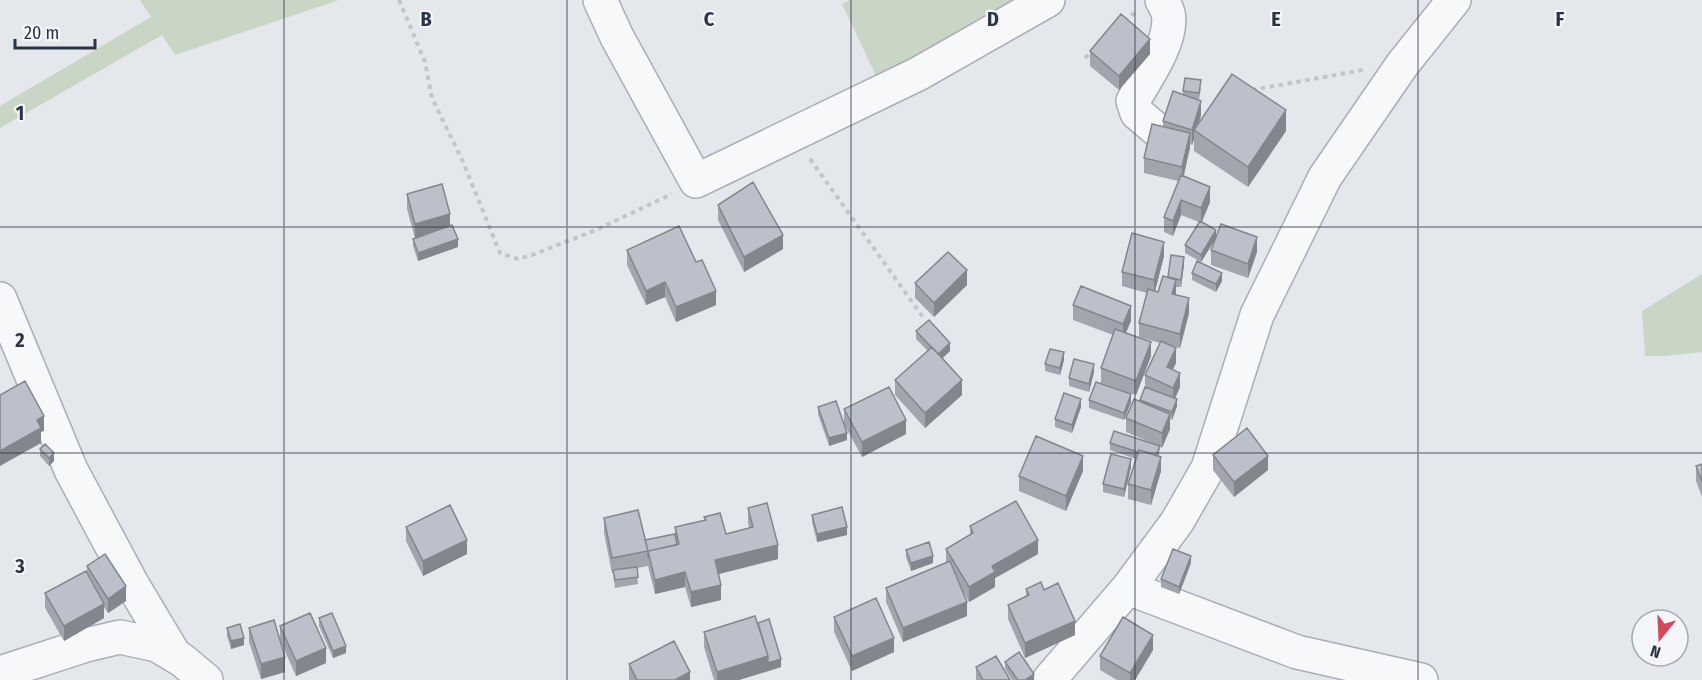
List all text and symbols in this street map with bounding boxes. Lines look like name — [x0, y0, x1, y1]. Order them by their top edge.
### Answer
text: B — [420, 7, 432, 31]
text: C — [704, 7, 715, 31]
text: D — [987, 7, 999, 31]
text: E — [1271, 7, 1281, 31]
text: F — [1556, 7, 1565, 31]
scale bar — [15, 12, 94, 50]
text: 20 m — [24, 22, 59, 44]
text: 1 — [16, 101, 24, 125]
text: 2 — [14, 328, 25, 352]
text: 3 — [14, 554, 25, 578]
north arrow — [1630, 608, 1690, 668]
text: N — [1648, 641, 1663, 662]

